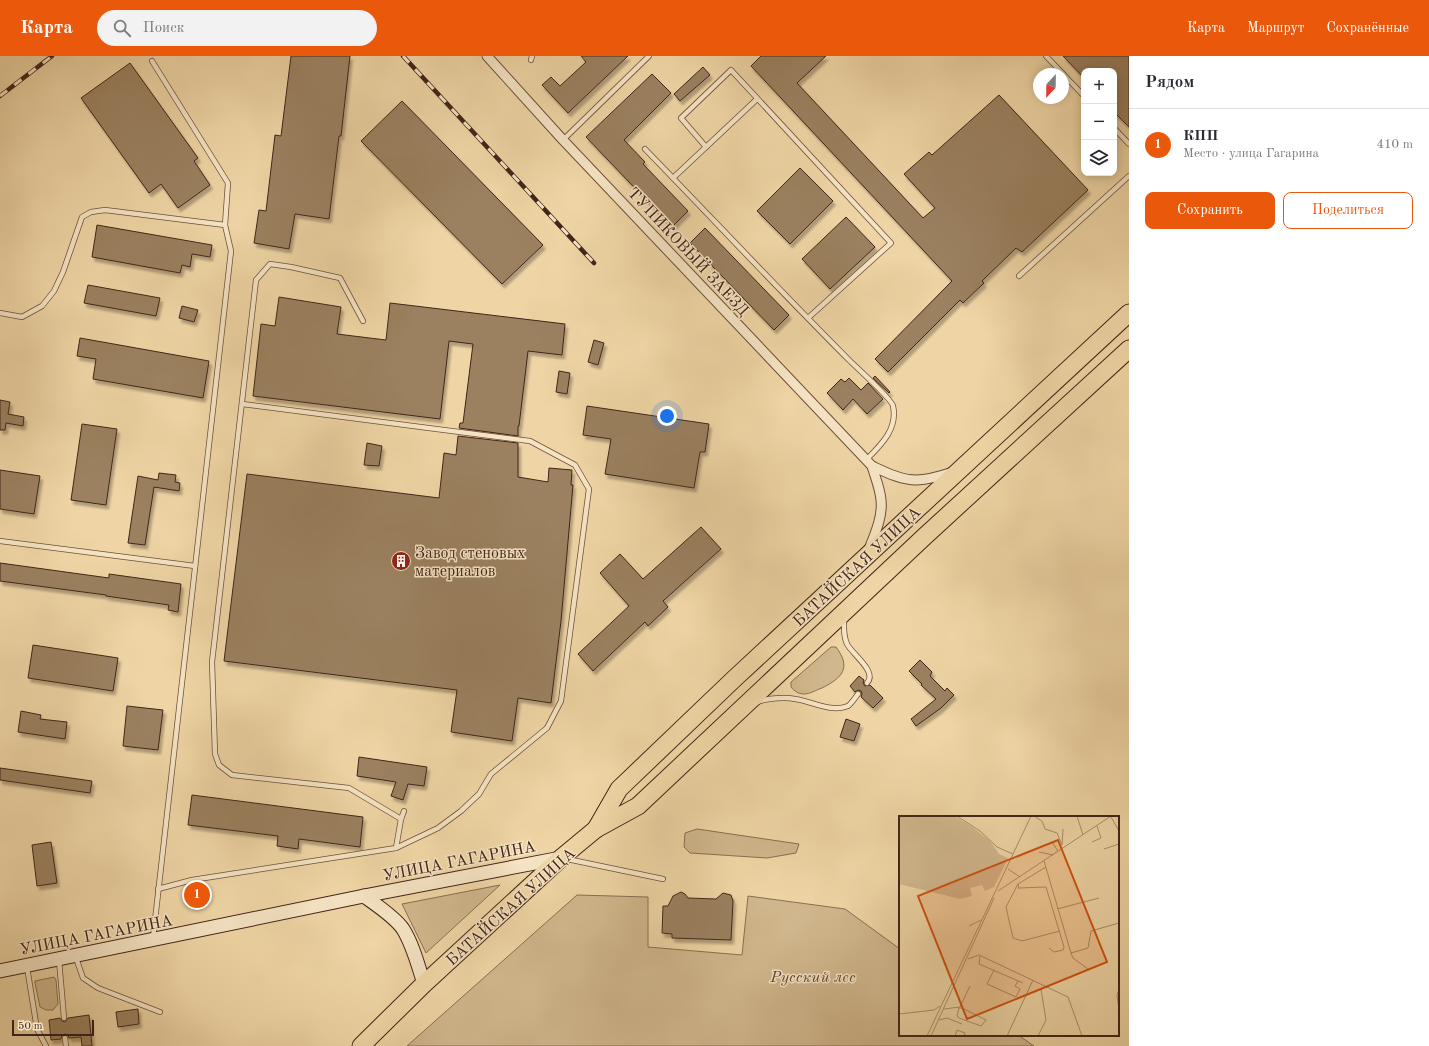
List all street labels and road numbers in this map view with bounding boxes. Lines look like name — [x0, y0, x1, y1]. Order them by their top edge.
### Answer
street label: ТУПИКОВЫЙ ЗАЕЗД — [624, 182, 754, 320]
street label: БАТАЙСКАЯ УЛИЦА — [788, 502, 924, 630]
street label: УЛИЦА ГАГАРИНА — [381, 839, 537, 885]
street label: БАТАЙСКАЯ УЛИЦА — [441, 843, 579, 969]
street label: УЛИЦА ГАГАРИНА — [18, 913, 174, 959]

